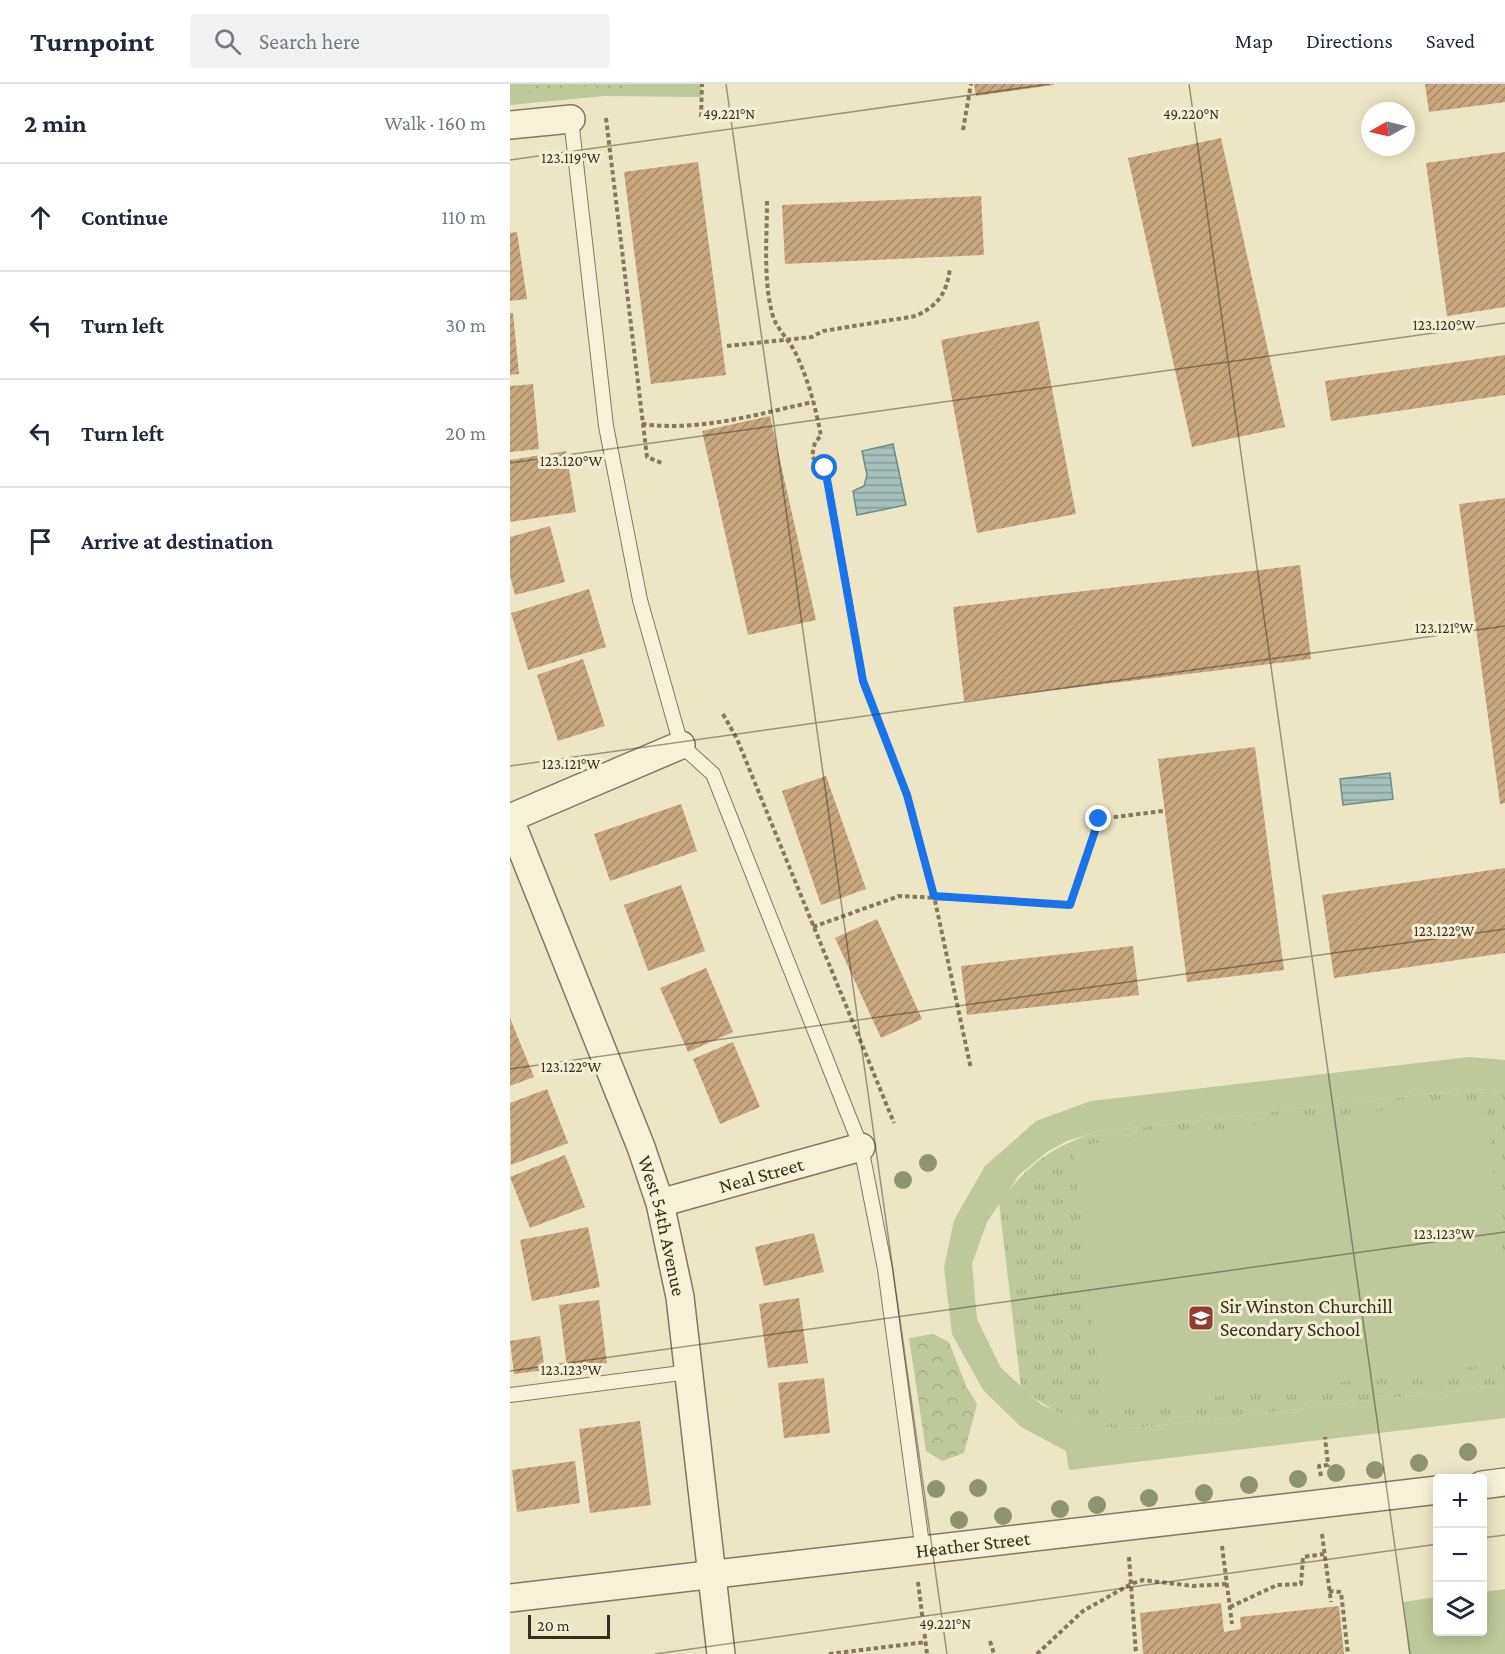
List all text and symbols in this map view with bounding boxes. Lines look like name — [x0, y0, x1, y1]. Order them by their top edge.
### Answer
search box — [190, 14, 610, 68]
icon: search — [211, 25, 244, 58]
text: Turnpoint — [30, 26, 154, 57]
text: Search here — [259, 29, 360, 54]
text: Map — [1235, 29, 1273, 53]
text: Directions — [1306, 29, 1393, 53]
text: Saved — [1426, 29, 1475, 53]
north arrow — [1361, 102, 1415, 156]
text: 49.221°N — [703, 106, 755, 122]
text: 49.220°N — [1163, 106, 1219, 122]
text: 2 min — [24, 109, 87, 138]
text: Walk · 160 m — [384, 112, 486, 134]
text: 123.119°W — [541, 150, 601, 166]
icon: ahead — [24, 201, 57, 234]
text: Continue — [81, 205, 168, 230]
text: 110 m — [442, 206, 486, 228]
icon: left — [24, 309, 57, 342]
text: Turn left — [81, 313, 164, 338]
text: 30 m — [445, 314, 486, 336]
text: 123.120°W — [1413, 317, 1475, 333]
icon: left — [24, 417, 57, 450]
text: Turn left — [81, 421, 164, 446]
text: 20 m — [445, 422, 486, 444]
text: 123.120°W — [540, 453, 602, 469]
route start — [811, 454, 837, 480]
icon: arrive — [24, 525, 57, 558]
text: Arrive at destination — [81, 529, 273, 554]
text: 123.121°W — [1415, 620, 1473, 636]
text: 123.121°W — [542, 756, 600, 772]
route end — [1085, 805, 1111, 831]
text: 123.122°W — [1414, 923, 1475, 939]
text: 123.122°W — [541, 1059, 602, 1075]
street label: Neal Street — [716, 1152, 806, 1197]
street label: West 54th Avenue — [634, 1153, 691, 1298]
text: 123.123°W — [1414, 1226, 1475, 1242]
place label: Sir Winston Churchill Secondary School — [1220, 1295, 1393, 1341]
school or university icon: Sir Winston Churchill Secondary School — [1186, 1303, 1216, 1333]
text: 123.123°W — [541, 1362, 602, 1378]
map controls — [1433, 1474, 1487, 1636]
button: + — [1433, 1474, 1487, 1528]
street label: Heather Street — [914, 1527, 1032, 1562]
button: − — [1433, 1528, 1487, 1582]
button: layers — [1433, 1582, 1487, 1636]
scale bar — [528, 1612, 610, 1640]
text: 49.221°N — [919, 1616, 971, 1632]
text: 20 m — [537, 1617, 570, 1634]

